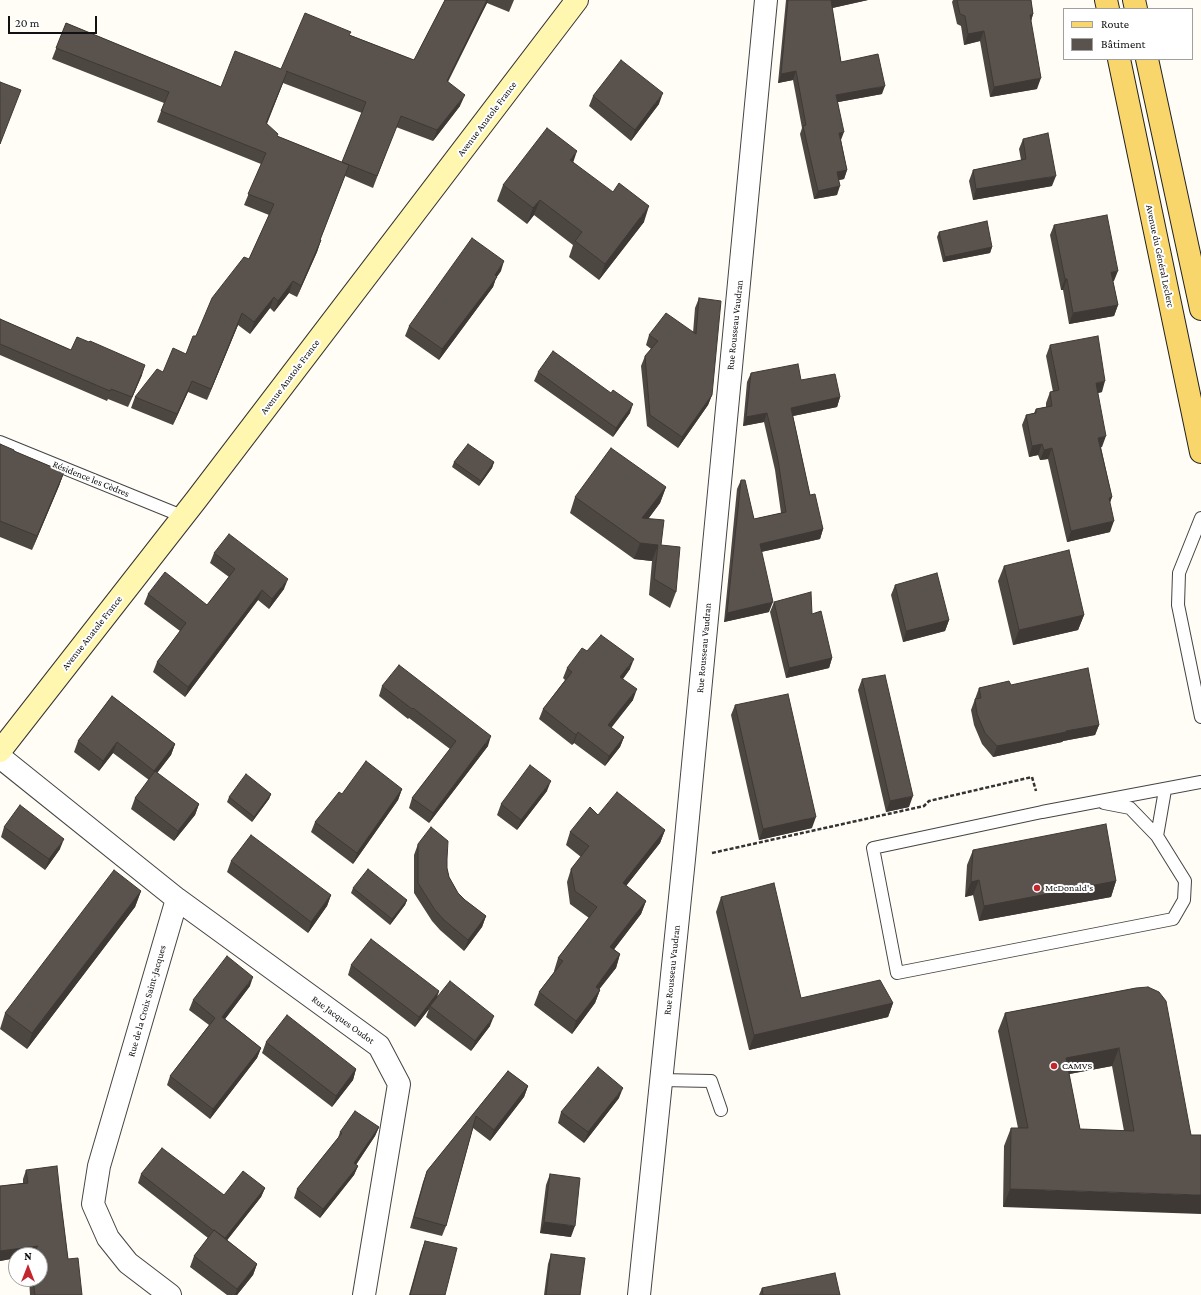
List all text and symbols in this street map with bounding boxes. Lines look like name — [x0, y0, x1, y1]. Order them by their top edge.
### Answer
scale bar — [10, 8, 99, 34]
legend — [1063, 8, 1193, 60]
text: 20 m — [15, 16, 39, 30]
text: Route — [1101, 17, 1129, 31]
text: Bâtiment — [1101, 37, 1146, 51]
street label: Avenue Anatole France — [455, 79, 519, 159]
street label: Avenue du Général Leclerc — [1143, 204, 1177, 308]
street label: Rue Rousseau Vaudran — [724, 279, 746, 371]
street label: Avenue Anatole France — [258, 337, 322, 417]
street label: Résidence les Cèdres — [51, 458, 131, 500]
street label: Avenue Anatole France — [59, 594, 125, 672]
street label: Rue Rousseau Vaudran — [694, 602, 714, 694]
place label: McDonald's — [1045, 882, 1093, 894]
marker: McDonald's — [1032, 883, 1042, 893]
street label: Rue Rousseau Vaudran — [661, 924, 683, 1016]
street label: Rue de la Croix Saint-Jacques — [125, 944, 169, 1058]
street label: Rue Jacques Oudot — [309, 993, 377, 1047]
place label: CAMVS — [1062, 1060, 1092, 1072]
marker: CAMVS — [1049, 1061, 1059, 1071]
north arrow — [8, 1247, 48, 1287]
text: N — [24, 1250, 32, 1262]

